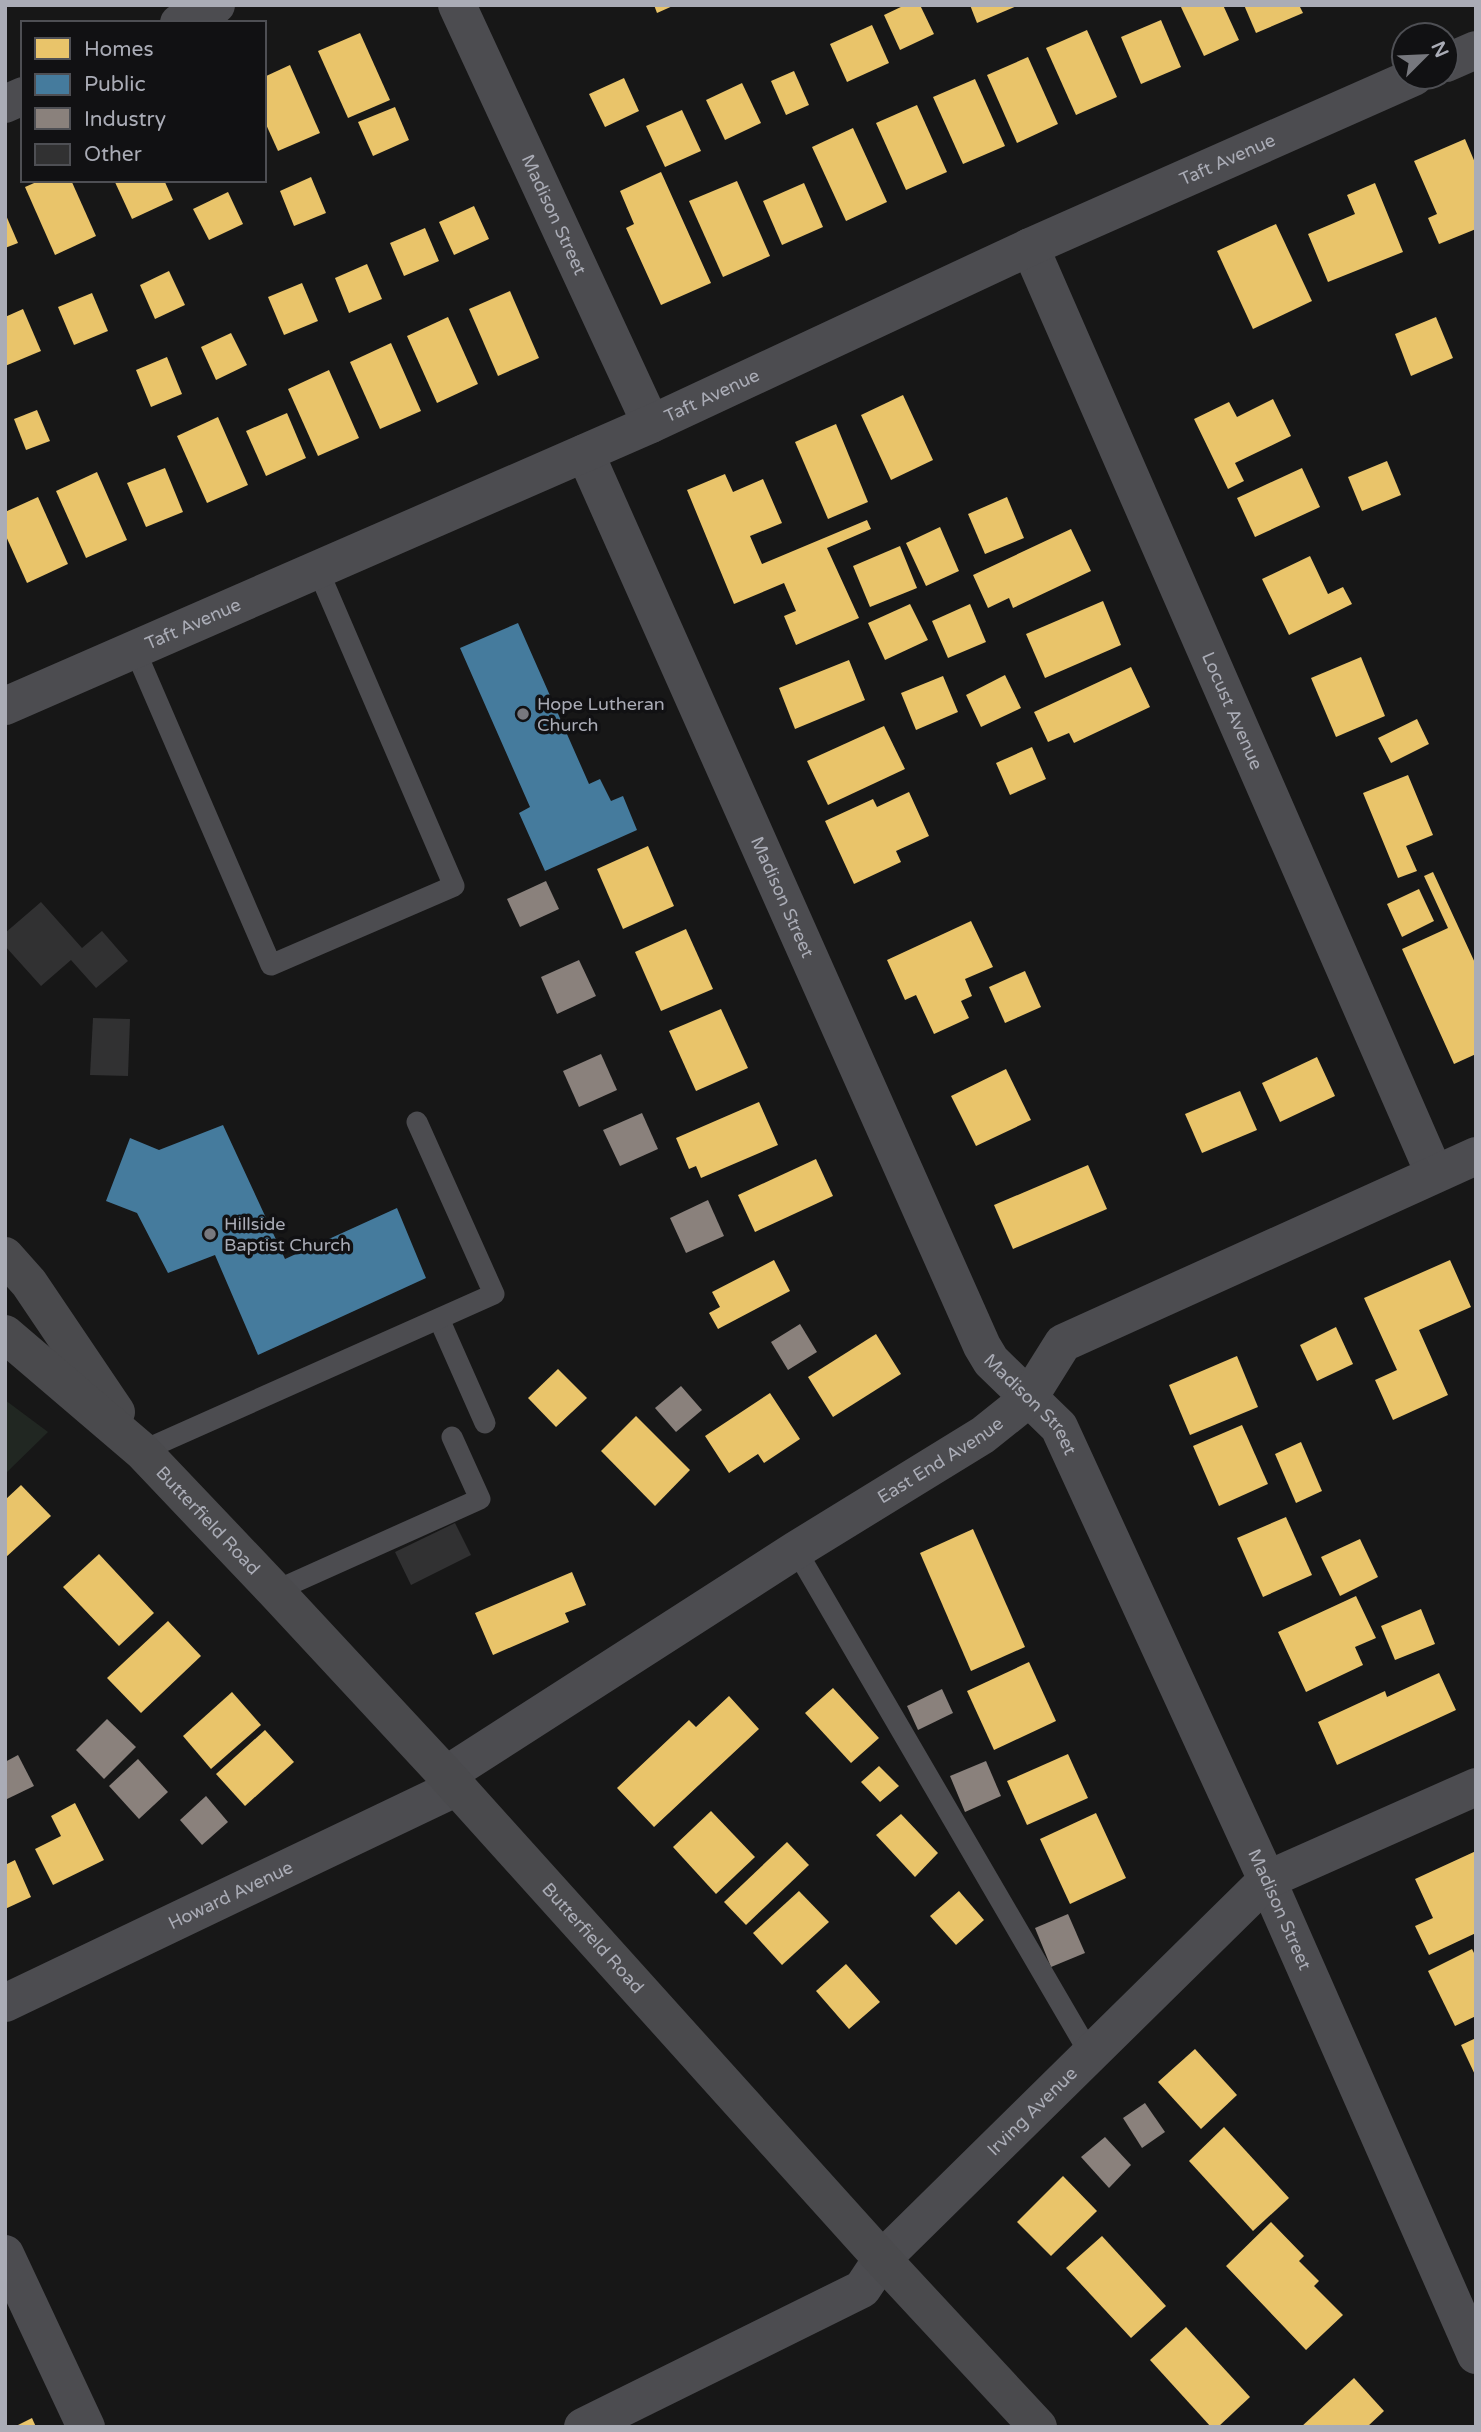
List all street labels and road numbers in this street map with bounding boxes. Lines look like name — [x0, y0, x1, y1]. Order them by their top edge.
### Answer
street label: Taft Avenue — [1176, 129, 1279, 190]
street label: Madison Street — [517, 151, 591, 278]
street label: Taft Avenue — [661, 364, 763, 427]
street label: Taft Avenue — [142, 593, 244, 655]
street label: Locust Avenue — [1197, 648, 1268, 773]
street label: Madison Street — [746, 833, 819, 961]
street label: Madison Street — [979, 1349, 1081, 1459]
street label: East End Avenue — [873, 1412, 1008, 1508]
street label: Butterfield Road — [151, 1462, 265, 1579]
street label: Madison Street — [1243, 1845, 1316, 1973]
street label: Howard Avenue — [165, 1856, 296, 1934]
street label: Butterfield Road — [537, 1878, 648, 1998]
street label: Irving Avenue — [983, 2062, 1082, 2160]

